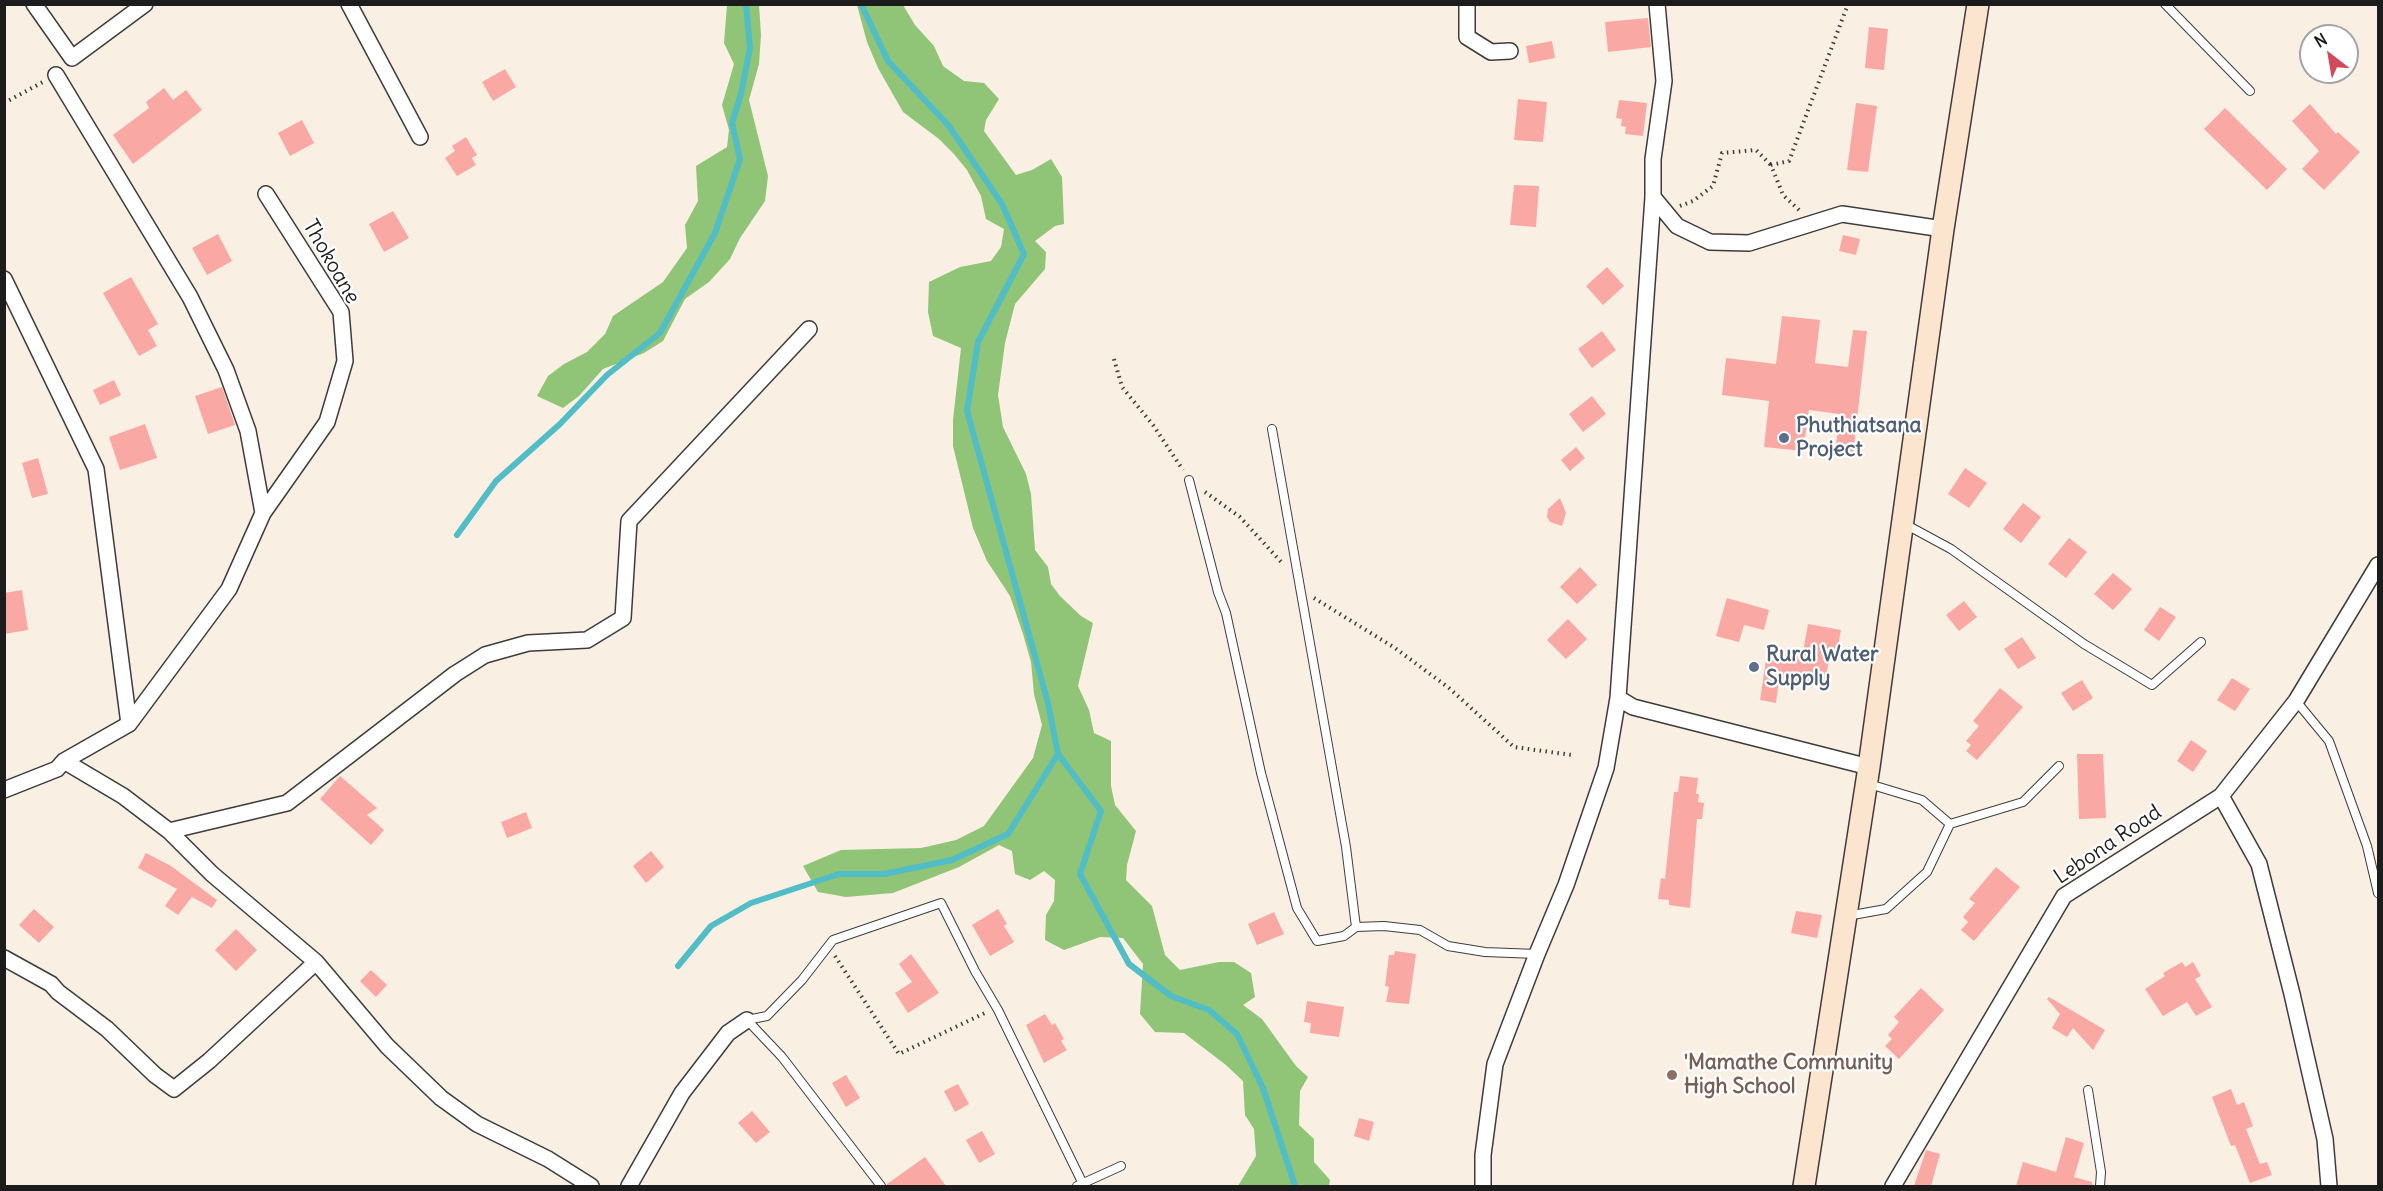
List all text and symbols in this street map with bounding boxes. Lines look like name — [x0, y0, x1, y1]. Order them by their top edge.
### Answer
north arrow — [2299, 24, 2359, 84]
text: N — [2311, 29, 2331, 52]
street label: Thokoane — [297, 216, 365, 308]
place label: Phuthiatsana Project — [1796, 413, 1922, 463]
marker: Phuthiatsana Project — [1777, 431, 1791, 445]
place label: Rural Water Supply — [1766, 642, 1879, 692]
marker: Rural Water Supply — [1747, 660, 1761, 674]
street label: Lebona Road — [2050, 800, 2166, 890]
place label: 'Mamathe Community High School — [1684, 1050, 1893, 1100]
marker: 'Mamathe Community High School — [1665, 1068, 1679, 1082]

